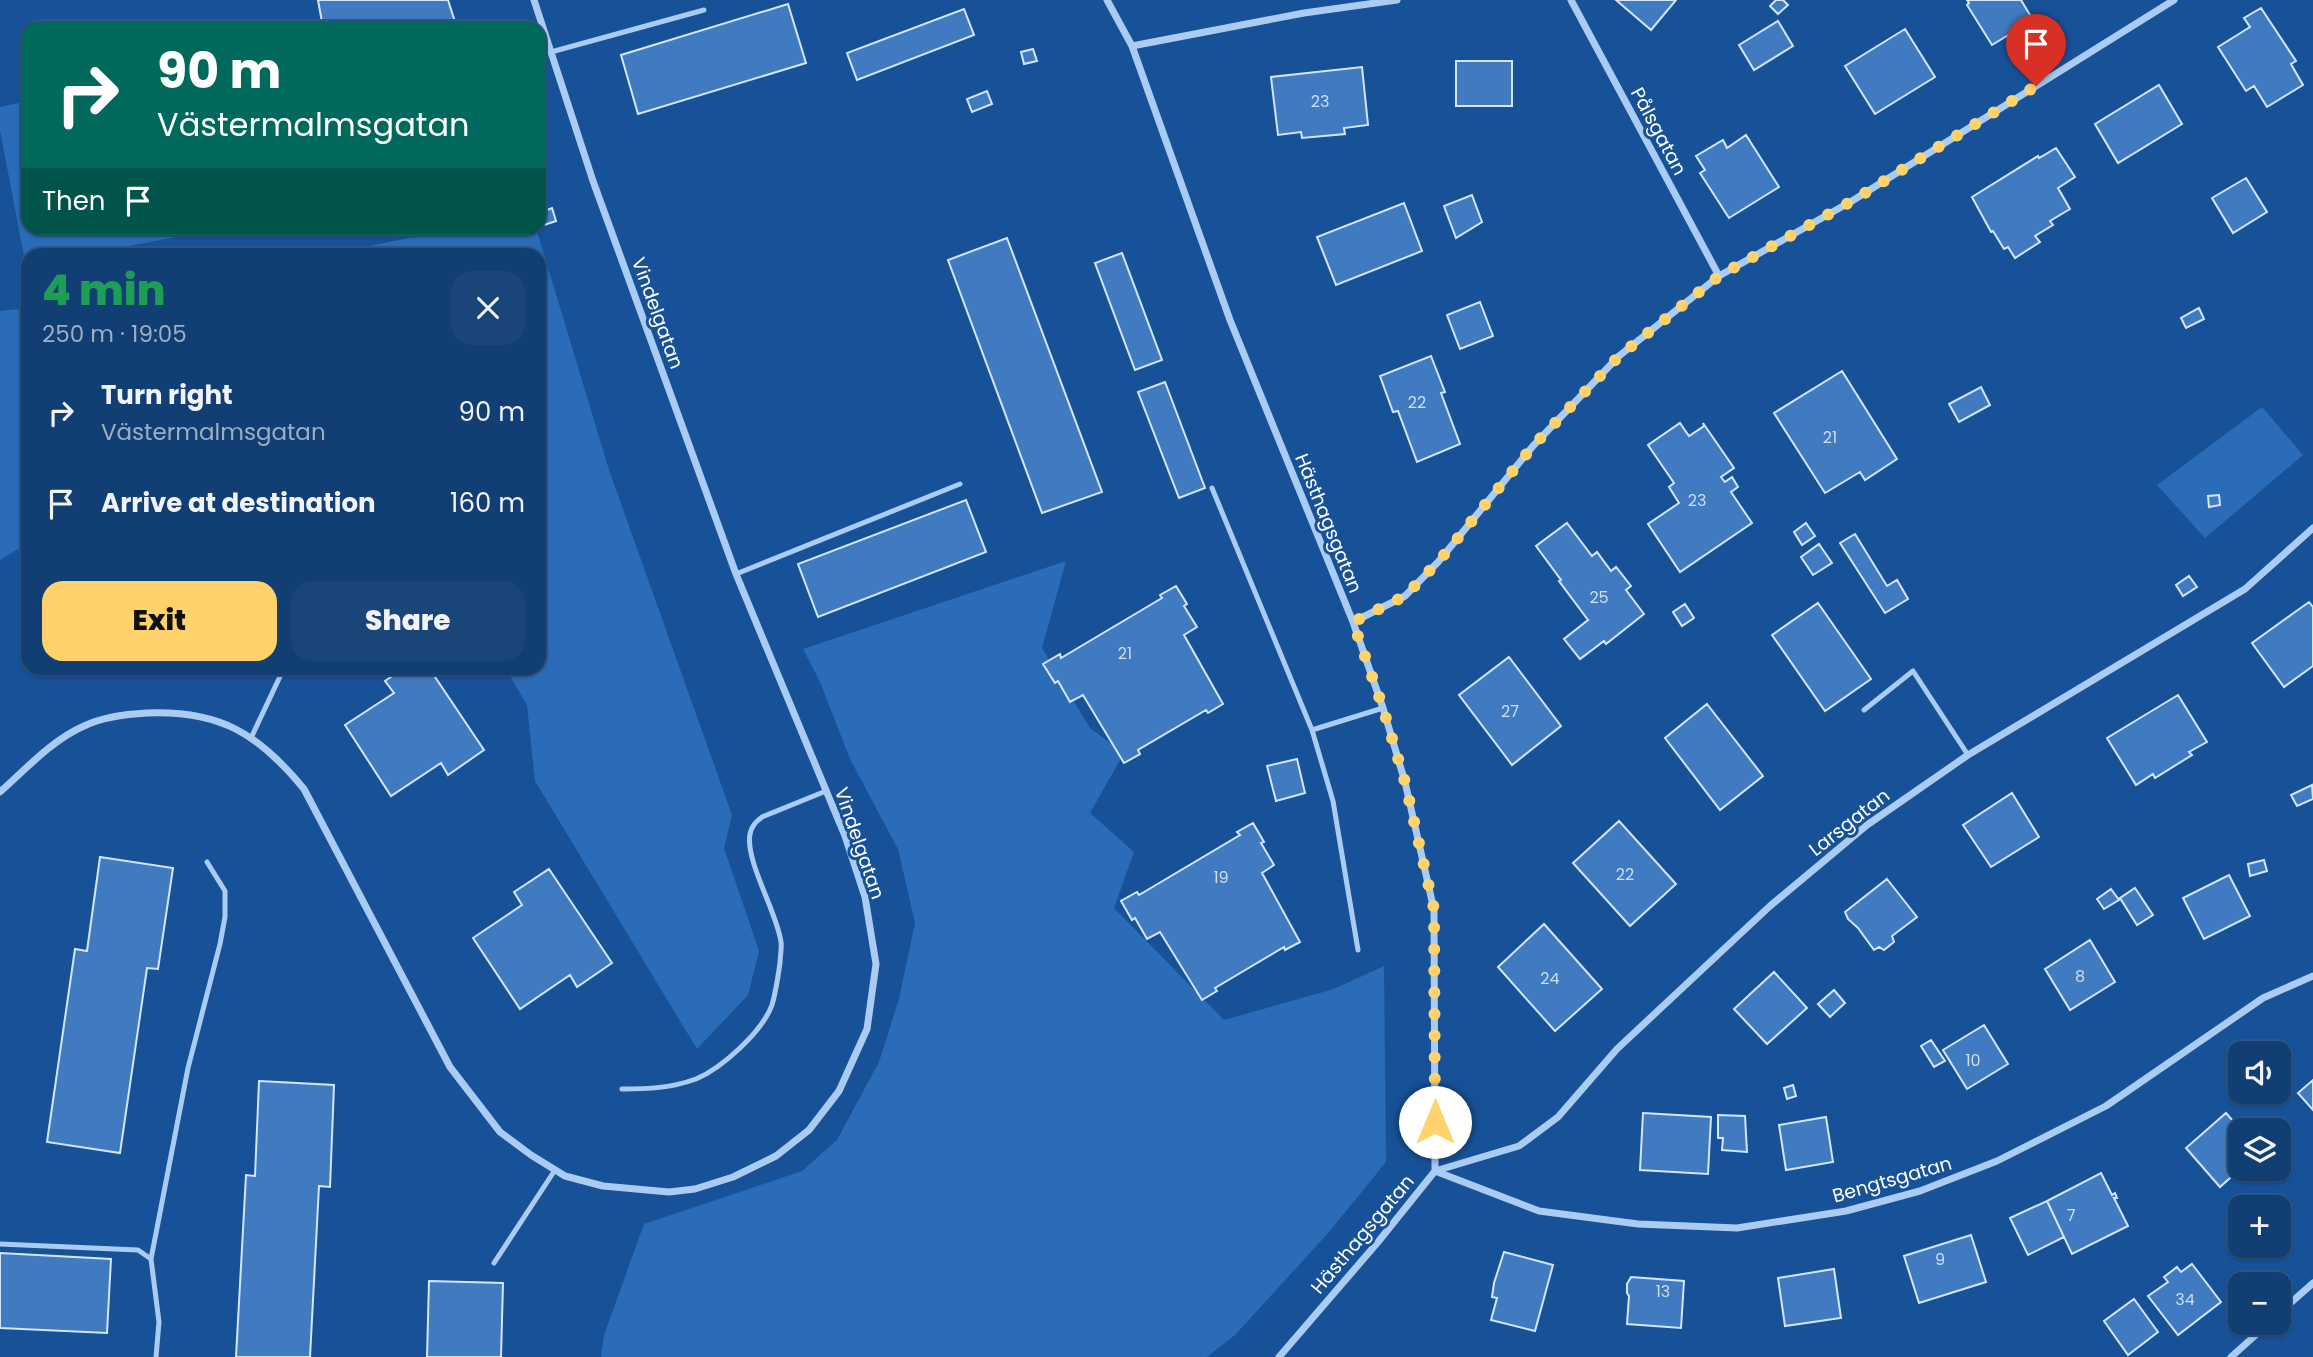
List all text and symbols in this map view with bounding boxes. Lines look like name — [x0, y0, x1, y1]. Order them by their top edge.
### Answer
pin — [2006, 14, 2066, 86]
icon: arrive — [2017, 25, 2055, 63]
text: 90 m — [157, 37, 281, 105]
icon: right — [42, 49, 133, 140]
street label: Pålsgatan — [1624, 82, 1693, 180]
house number: 23 — [1311, 90, 1329, 113]
text: Västermalmsgatan — [157, 102, 470, 147]
icon: arrive — [119, 182, 157, 220]
text: Then — [42, 183, 105, 219]
street label: Vindelgatan — [625, 254, 690, 373]
text: 4 min — [42, 261, 166, 320]
button: close — [451, 271, 525, 345]
text: 250 m · 19:05 — [42, 318, 187, 350]
text: Turn right — [101, 377, 233, 413]
house number: 22 — [1408, 391, 1426, 414]
icon: right — [42, 394, 80, 432]
text: 90 m — [459, 394, 525, 430]
text: Västermalmsgatan — [101, 416, 326, 448]
house number: 21 — [1823, 426, 1837, 449]
street label: Hästhagsgatan — [1288, 449, 1369, 597]
icon: arrive — [42, 485, 80, 523]
text: Arrive at destination — [101, 485, 376, 521]
text: 160 m — [450, 485, 525, 521]
house number: 23 — [1688, 489, 1706, 512]
button: Exit — [42, 581, 277, 661]
button: Share — [291, 581, 525, 661]
house number: 25 — [1589, 586, 1609, 609]
house number: 21 — [1118, 642, 1132, 665]
house number: 27 — [1501, 700, 1519, 723]
street label: Larsgatan — [1803, 782, 1895, 862]
street label: Vindelgatan — [828, 784, 891, 903]
house number: 22 — [1616, 863, 1634, 886]
house number: 19 — [1213, 866, 1229, 889]
house number: 8 — [2075, 965, 2085, 988]
house number: 24 — [1540, 967, 1560, 990]
map controls — [2228, 1041, 2291, 1335]
button: sound — [2228, 1041, 2291, 1104]
house number: 10 — [1965, 1049, 1981, 1072]
position arrow — [1398, 1085, 1472, 1159]
button: layers — [2228, 1118, 2291, 1181]
street label: Bengtsgatan — [1829, 1150, 1955, 1209]
street label: Hästhagsgatan — [1304, 1169, 1420, 1300]
button: + — [2228, 1195, 2291, 1258]
house number: 7 — [2067, 1204, 2076, 1227]
house number: 9 — [1935, 1248, 1945, 1271]
button: − — [2228, 1272, 2291, 1335]
house number: 13 — [1656, 1280, 1670, 1303]
house number: 34 — [2175, 1288, 2195, 1311]

